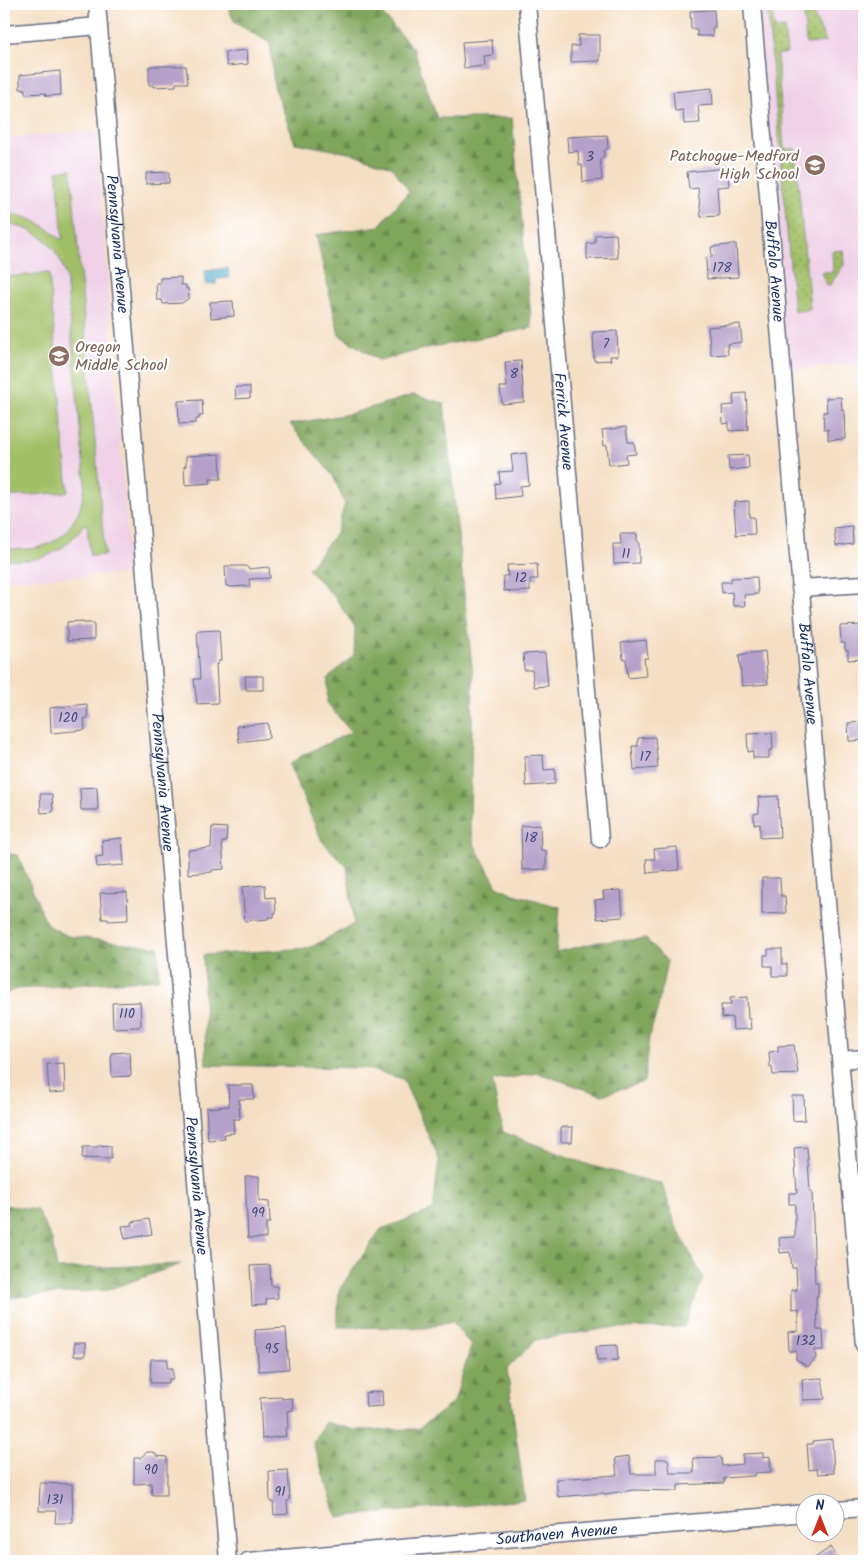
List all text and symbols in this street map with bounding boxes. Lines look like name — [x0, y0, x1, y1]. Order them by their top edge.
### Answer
place label: Patchogue-Medford High School — [669, 144, 800, 187]
house number: 3 — [586, 146, 594, 168]
school or university icon: Patchogue-Medford High School — [803, 153, 827, 177]
street label: Pennsylvania Avenue — [99, 174, 135, 314]
street label: Buffalo Avenue — [758, 219, 791, 323]
house number: 178 — [712, 257, 732, 279]
house number: 7 — [603, 333, 610, 355]
place label: Oregon Middle School — [75, 335, 168, 378]
school or university icon: Oregon Middle School — [47, 344, 71, 368]
house number: 8 — [510, 363, 519, 385]
street label: Ferrick Avenue — [547, 371, 580, 471]
house number: 11 — [622, 543, 630, 565]
house number: 12 — [515, 567, 527, 589]
street label: Buffalo Avenue — [791, 622, 825, 726]
house number: 120 — [58, 707, 78, 729]
street label: Pennsylvania Avenue — [144, 712, 181, 853]
house number: 17 — [640, 746, 651, 768]
house number: 18 — [525, 827, 538, 849]
house number: 110 — [119, 1003, 135, 1025]
street label: Pennsylvania Avenue — [178, 1116, 215, 1256]
house number: 99 — [251, 1202, 265, 1224]
house number: 132 — [796, 1330, 816, 1352]
house number: 95 — [265, 1338, 281, 1360]
house number: 90 — [144, 1459, 158, 1481]
house number: 91 — [274, 1481, 286, 1503]
house number: 131 — [47, 1489, 63, 1511]
north arrow — [796, 1492, 846, 1542]
text: N — [816, 1495, 825, 1517]
street label: Southaven Avenue — [495, 1517, 619, 1552]

